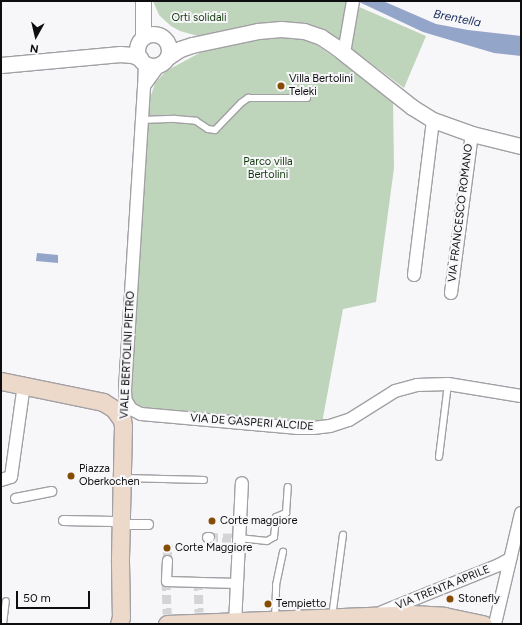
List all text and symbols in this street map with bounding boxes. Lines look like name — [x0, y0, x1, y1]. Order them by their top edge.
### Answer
water label: Brentella — [432, 7, 482, 31]
park label: Orti solidali — [171, 11, 227, 25]
north arrow — [16, 16, 56, 56]
text: N — [29, 41, 39, 55]
place label: Villa Bertolini Teleki — [289, 73, 353, 99]
marker: Villa Bertolini Teleki — [276, 81, 286, 91]
street label: VIA FRANCESCO ROMANO — [446, 143, 476, 283]
park label: Parco villa Bertolini — [243, 156, 293, 182]
street label: VIALE BERTOLINI PIETRO — [118, 291, 138, 419]
street label: VIA DE GASPERI ALCIDE — [190, 412, 314, 434]
place label: Piazza Oberkochen — [79, 463, 140, 489]
marker: Piazza Oberkochen — [66, 471, 76, 481]
place label: Corte maggiore — [220, 514, 297, 528]
marker: Corte maggiore — [207, 516, 217, 526]
place label: Corte Maggiore — [175, 541, 252, 555]
marker: Corte Maggiore — [162, 543, 172, 553]
street label: VIA TRENTA APRILE — [394, 563, 492, 613]
scale bar — [18, 583, 92, 609]
text: 50 m — [23, 591, 51, 605]
place label: Stonefly — [458, 592, 500, 606]
marker: Stonefly — [445, 594, 455, 604]
place label: Tempietto — [276, 597, 326, 611]
marker: Tempietto — [263, 599, 273, 609]

